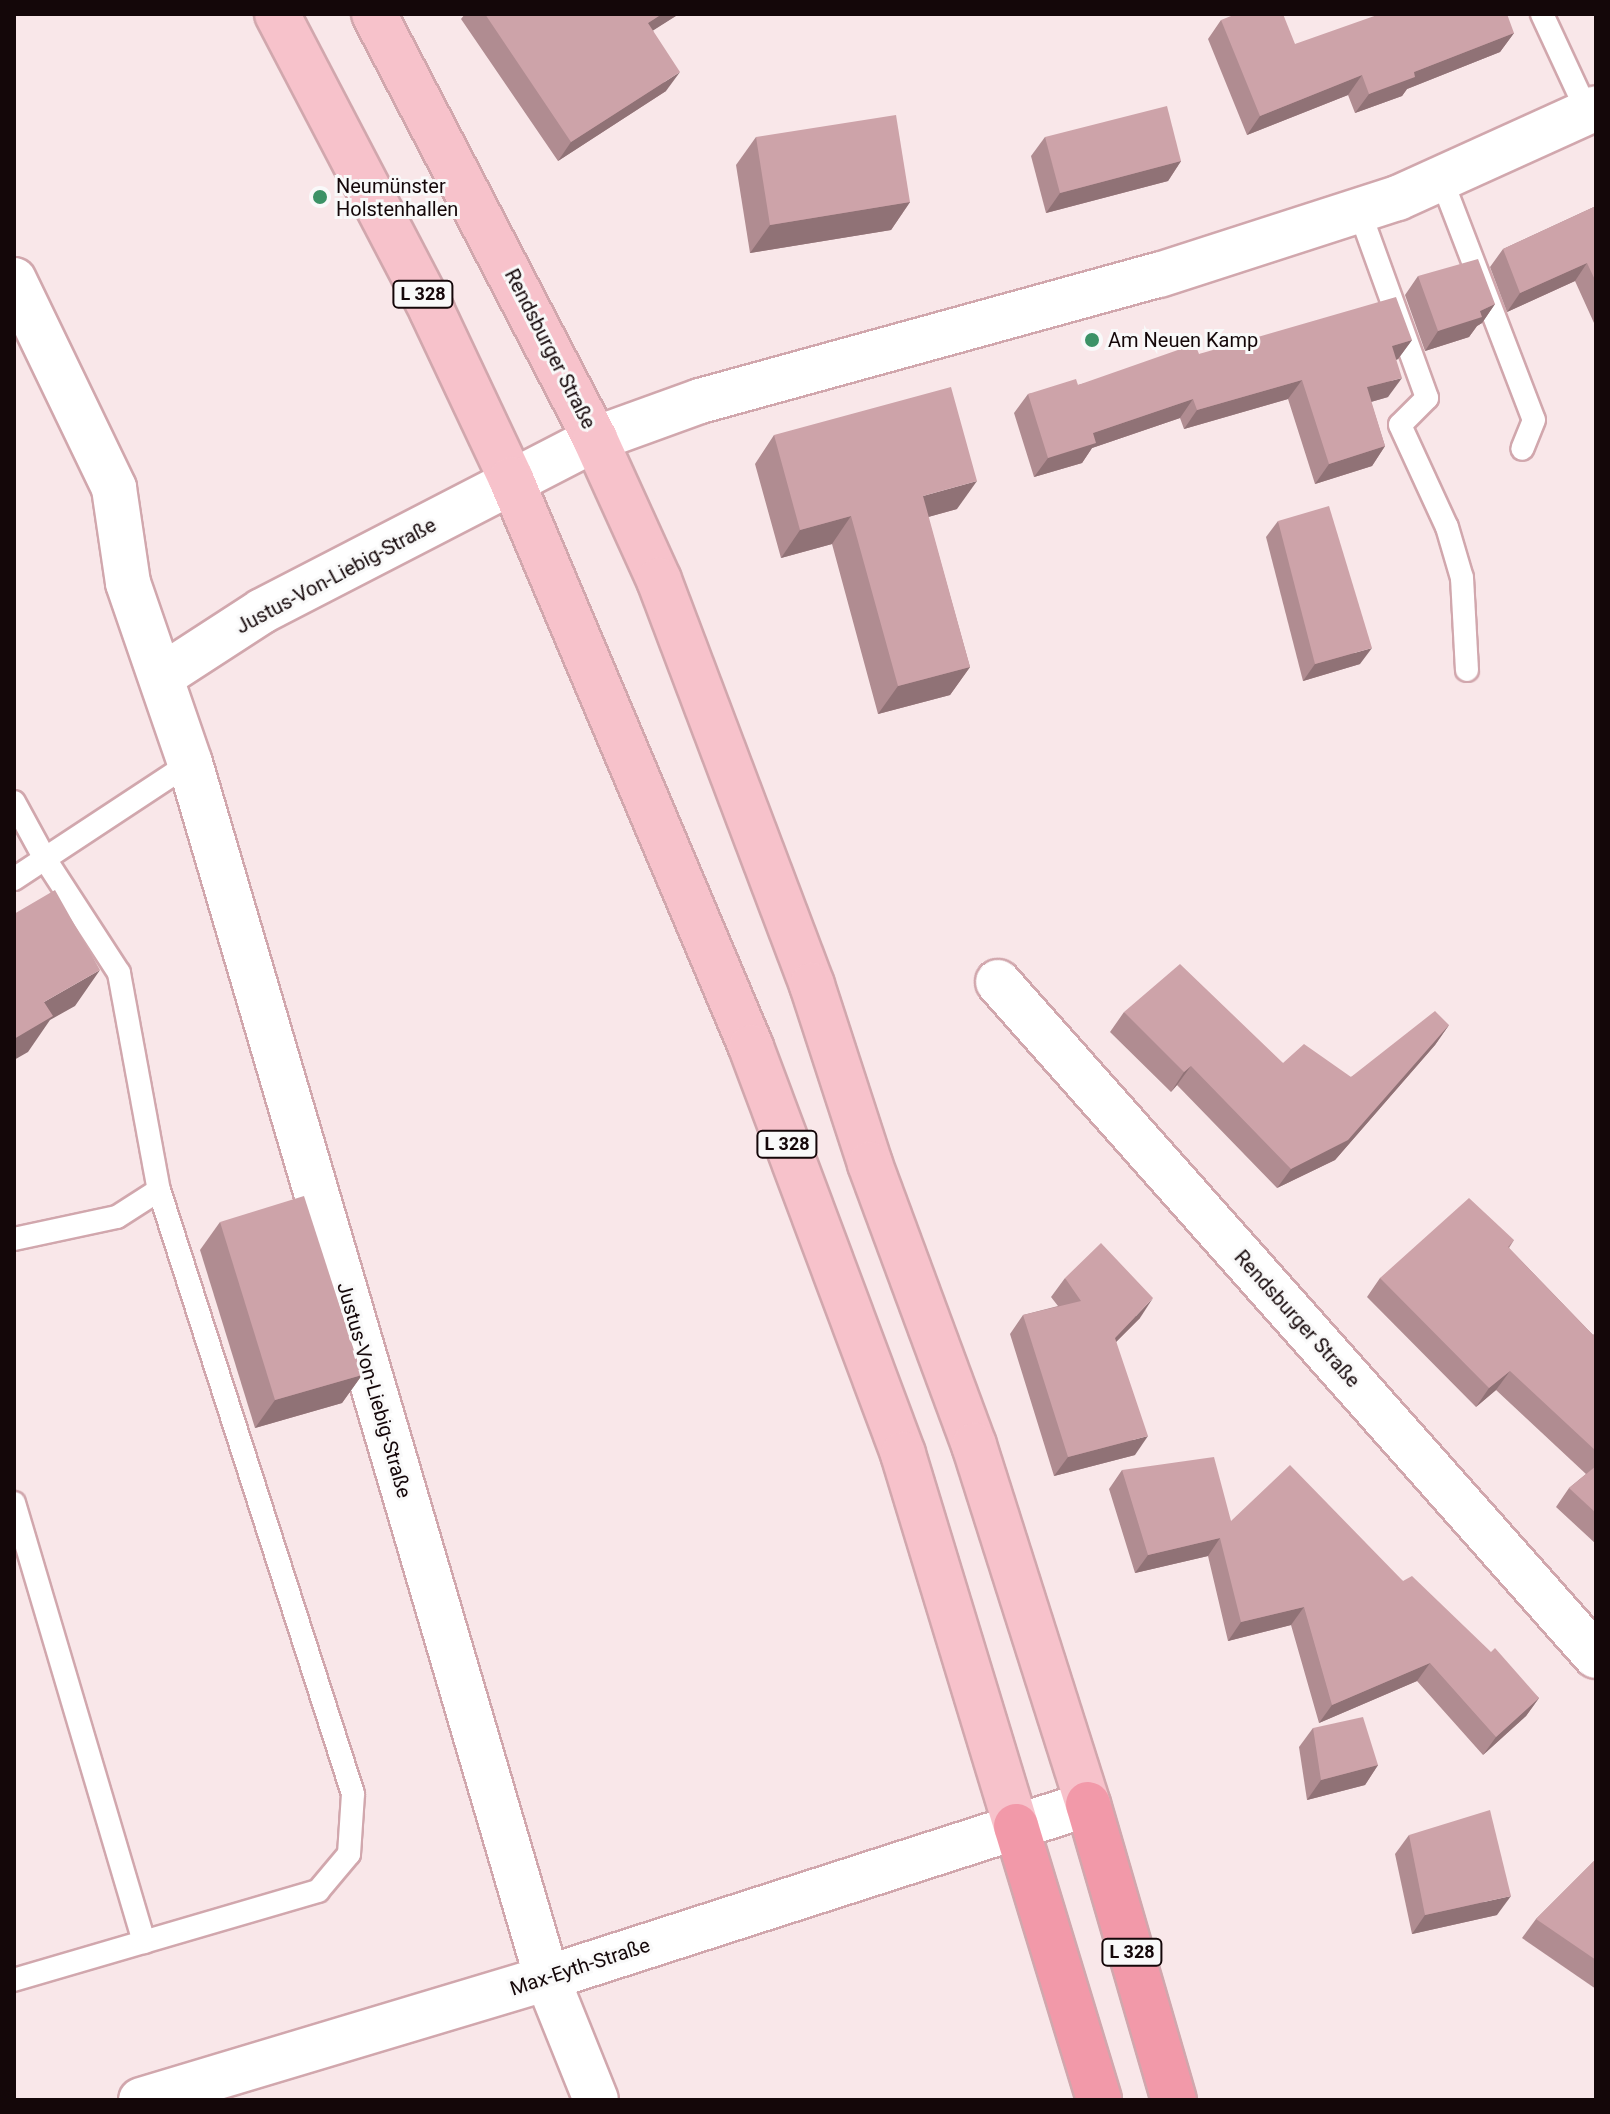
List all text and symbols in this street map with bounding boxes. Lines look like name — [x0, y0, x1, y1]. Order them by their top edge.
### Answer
place label: Neumünster Holstenhallen — [336, 174, 458, 221]
marker: Neumünster Holstenhallen — [311, 188, 329, 206]
street label: Rendsburger Straße — [499, 265, 601, 433]
road number: L 328 — [391, 280, 455, 308]
place label: Am Neuen Kamp — [1108, 328, 1258, 352]
marker: Am Neuen Kamp — [1083, 331, 1101, 349]
street label: Justus-Von-Liebig-Straße — [232, 513, 440, 639]
road number: L 328 — [755, 1130, 819, 1158]
street label: Rendsburger Straße — [1229, 1246, 1365, 1392]
street label: Justus-Von-Liebig-Straße — [332, 1279, 416, 1501]
street label: Max-Eyth-Straße — [507, 1933, 653, 2001]
road number: L 328 — [1100, 1938, 1164, 1966]

